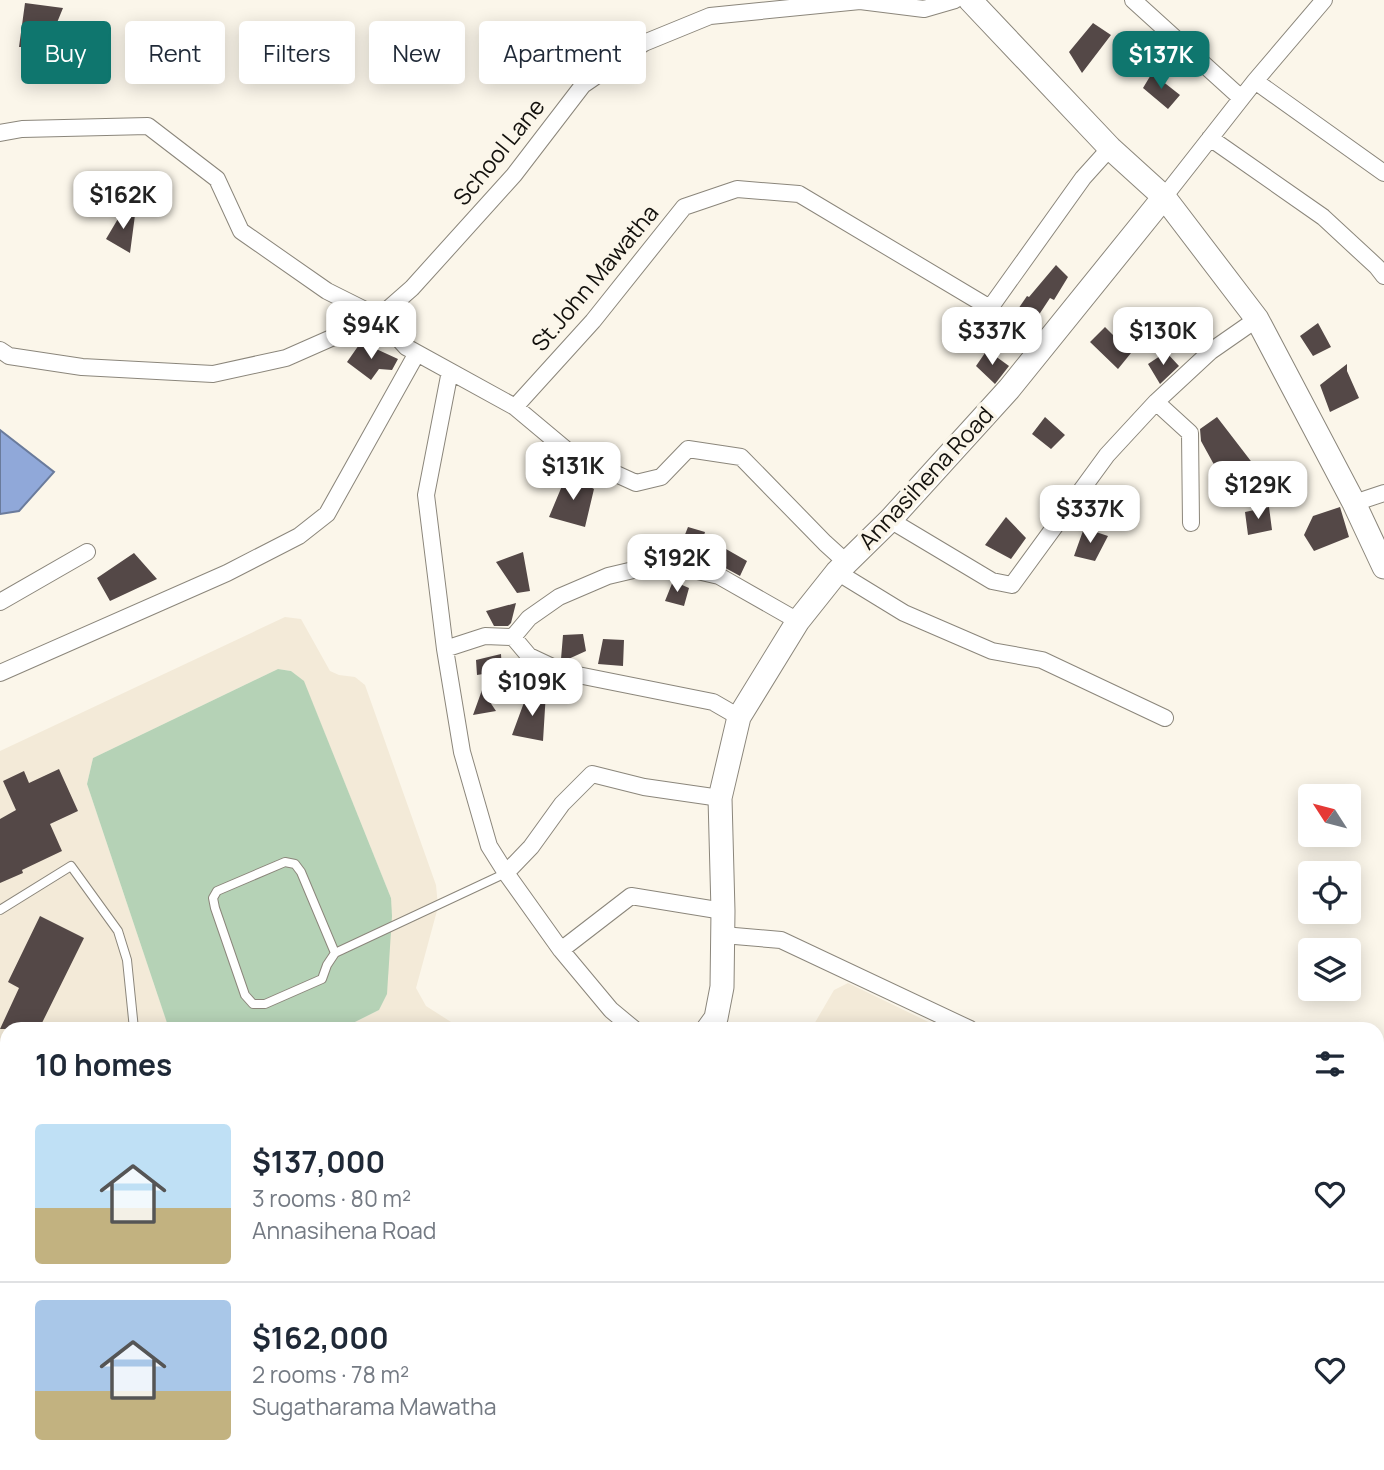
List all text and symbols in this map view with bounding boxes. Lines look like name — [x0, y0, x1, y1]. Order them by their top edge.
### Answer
chip: Buy — [21, 21, 111, 84]
chip: Rent — [125, 21, 225, 84]
chip: Filters — [239, 21, 355, 84]
chip: New — [369, 21, 465, 84]
chip: Apartment — [479, 21, 646, 84]
pin: $137K — [1112, 32, 1210, 91]
text: $137K — [1128, 38, 1194, 70]
street label: School Lane — [445, 91, 551, 212]
pin: $162K — [74, 172, 172, 231]
text: $162K — [89, 178, 157, 210]
street label: St.John Mawatha — [523, 197, 665, 358]
pin: $94K — [330, 302, 412, 361]
text: $94K — [342, 308, 400, 340]
pin: $337K — [943, 308, 1041, 367]
pin: $130K — [1114, 308, 1212, 367]
text: $337K — [958, 314, 1026, 346]
text: $130K — [1129, 314, 1197, 346]
street label: Annasihena Road — [851, 399, 1000, 556]
pin: $131K — [524, 442, 622, 502]
text: $131K — [542, 449, 604, 481]
pin: $129K — [1209, 462, 1307, 521]
text: $129K — [1224, 468, 1292, 500]
pin: $337K — [1041, 486, 1139, 545]
text: $337K — [1056, 492, 1124, 524]
pin: $192K — [628, 534, 726, 594]
text: $192K — [643, 541, 711, 573]
pin: $109K — [483, 658, 581, 718]
text: $109K — [498, 665, 566, 697]
north arrow — [1298, 784, 1362, 847]
map controls — [1298, 784, 1361, 1001]
button: locate — [1298, 861, 1361, 924]
button: layers — [1298, 938, 1361, 1001]
text: 10 homes — [35, 1044, 172, 1085]
icon: filters — [1311, 1045, 1349, 1083]
text: $137,000 — [252, 1141, 385, 1182]
icon: home — [91, 1152, 175, 1236]
icon: heart — [1311, 1175, 1349, 1213]
text: 3 rooms · 80 m² — [252, 1182, 411, 1214]
text: Annasihena Road — [252, 1214, 436, 1246]
text: $162,000 — [252, 1317, 389, 1358]
icon: home — [91, 1328, 175, 1412]
icon: heart — [1311, 1351, 1349, 1389]
text: 2 rooms · 78 m² — [252, 1358, 409, 1390]
text: Sugatharama Mawatha — [252, 1390, 496, 1422]

